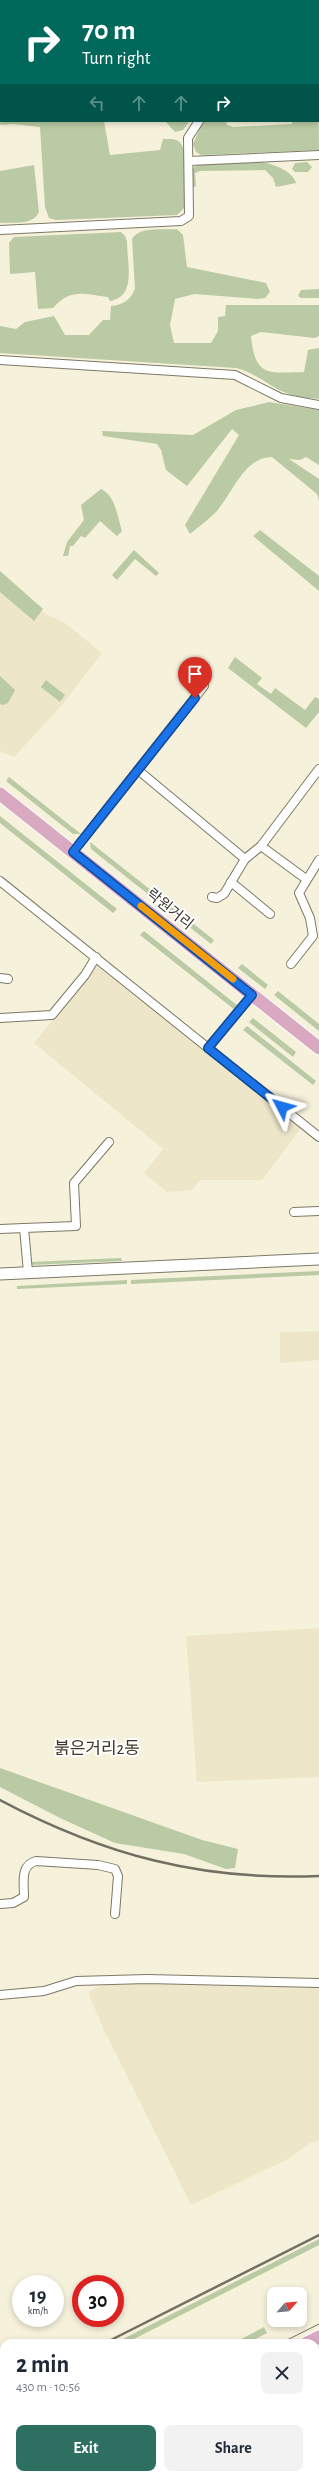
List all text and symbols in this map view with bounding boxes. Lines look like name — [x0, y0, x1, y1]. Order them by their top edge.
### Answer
icon: right — [16, 16, 68, 68]
text: 70 m — [82, 17, 136, 45]
text: Turn right — [82, 50, 151, 68]
icon: left — [86, 92, 108, 114]
icon: ahead — [128, 92, 150, 114]
icon: ahead — [170, 92, 192, 114]
icon: right — [212, 92, 234, 114]
pin — [178, 657, 212, 698]
icon: arrive — [184, 663, 206, 685]
street label: 락원거리 — [144, 885, 196, 933]
position arrow — [261, 1086, 303, 1128]
district label: 붉은거리2동 — [54, 1740, 140, 1757]
speed limit sign: 30 — [72, 2275, 124, 2327]
text: 19 — [30, 2286, 46, 2306]
north arrow — [267, 2287, 307, 2327]
map controls — [267, 2287, 307, 2327]
text: km/h — [28, 2306, 48, 2316]
button: close — [261, 2352, 303, 2394]
text: 2 min — [16, 2353, 69, 2377]
text: 430 m · 10:56 — [16, 2381, 80, 2394]
button: Exit — [16, 2425, 156, 2471]
button: Share — [164, 2425, 303, 2471]

